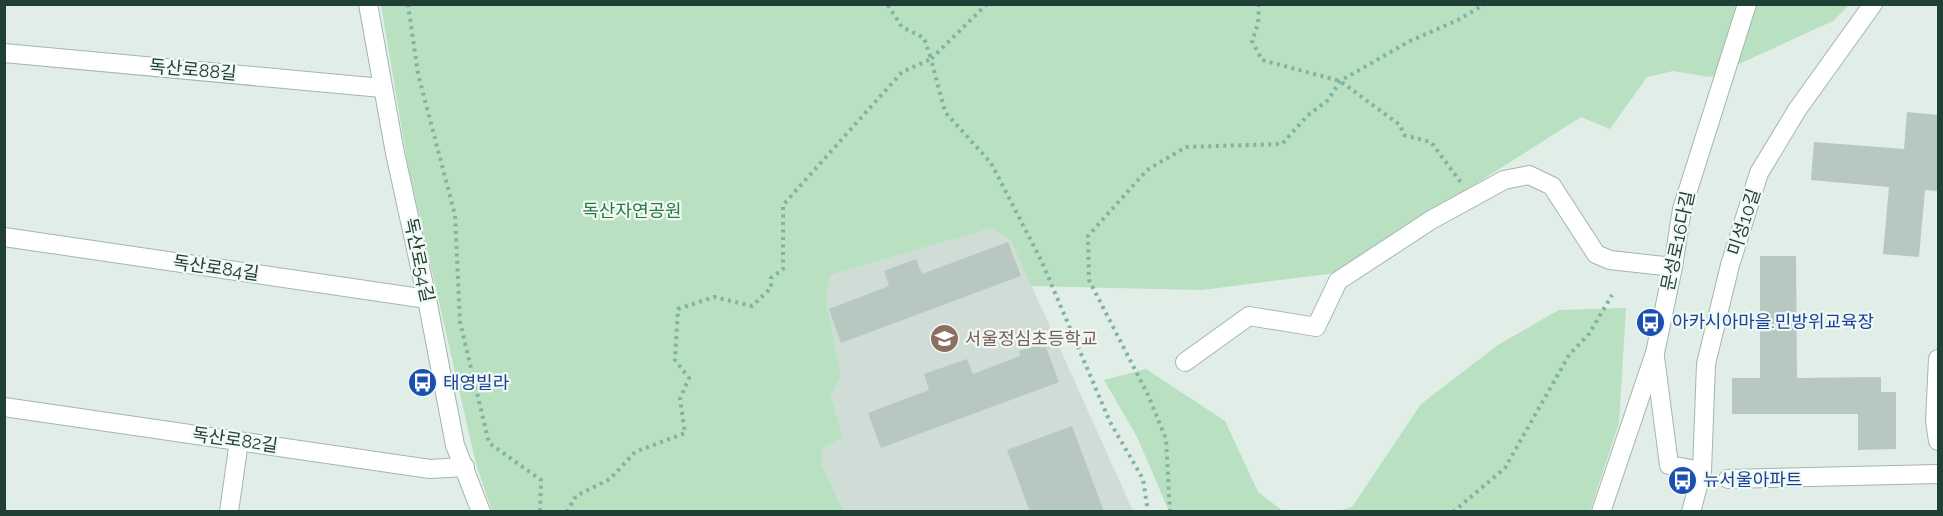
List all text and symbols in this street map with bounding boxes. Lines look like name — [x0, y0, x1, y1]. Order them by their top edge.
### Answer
street label: 독산로88길 — [148, 55, 238, 84]
street label: 미성10길 — [1723, 186, 1764, 258]
street label: 문성로16다길 — [1657, 189, 1698, 293]
park label: 독산자연공원 — [582, 200, 682, 221]
street label: 독산로54길 — [400, 216, 439, 304]
street label: 독산로84길 — [172, 251, 260, 284]
bus stop icon: 아카시아마을.민방위교육장 — [1635, 306, 1667, 338]
place label: 아카시아마을.민방위교육장 — [1672, 311, 1874, 332]
school or university icon: 서울정심초등학교 — [928, 323, 960, 355]
place label: 서울정심초등학교 — [965, 328, 1097, 349]
bus stop icon: 태영빌라 — [406, 367, 438, 399]
place label: 태영빌라 — [443, 372, 510, 393]
street label: 독산로82길 — [191, 423, 279, 456]
bus stop icon: 뉴서울아파트 — [1666, 464, 1698, 496]
place label: 뉴서울아파트 — [1703, 469, 1802, 490]

